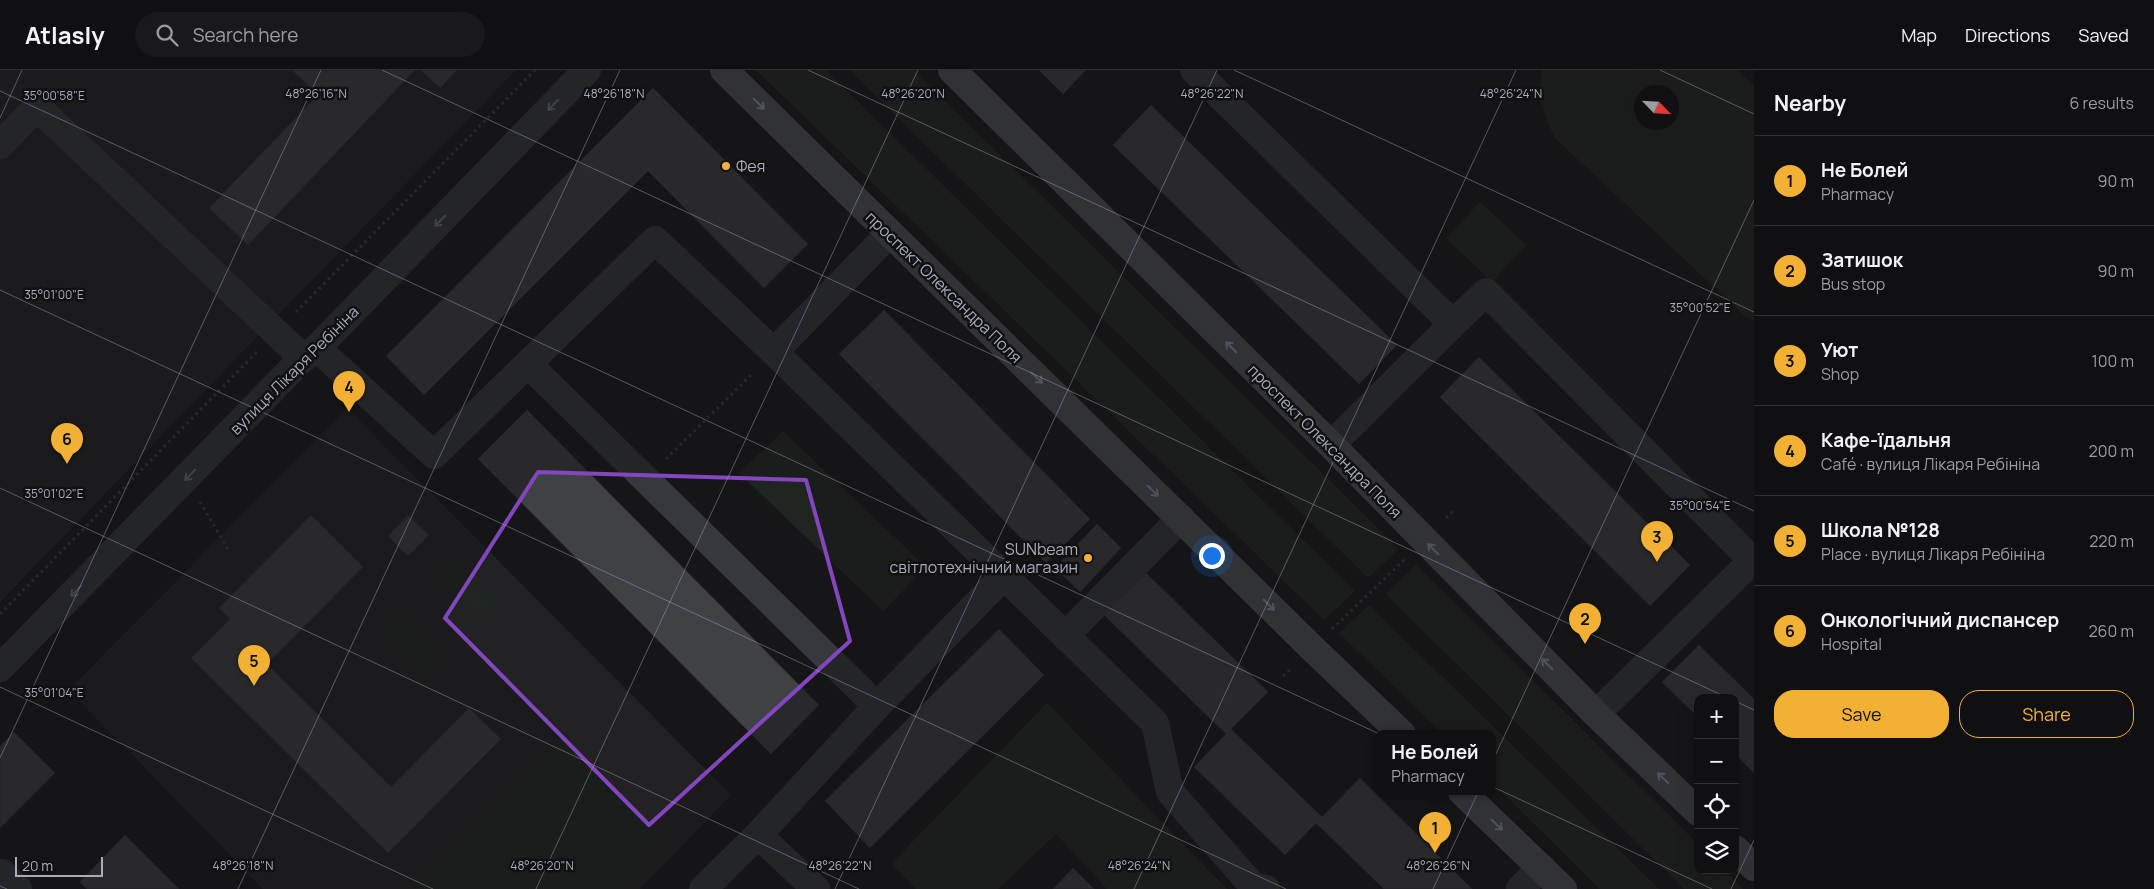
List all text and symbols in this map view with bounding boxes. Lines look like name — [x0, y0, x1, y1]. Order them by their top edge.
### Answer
search box — [135, 12, 485, 57]
text: Atlasly — [25, 18, 105, 51]
icon: search — [153, 21, 181, 49]
text: Search here — [193, 22, 298, 48]
text: Map — [1901, 23, 1937, 47]
text: Directions — [1965, 23, 2050, 47]
text: Saved — [2078, 23, 2129, 47]
text: 48°26'16"N — [285, 85, 347, 102]
text: 48°26'18"N — [584, 85, 644, 102]
text: 48°26'20"N — [881, 85, 945, 102]
text: 48°26'22"N — [1181, 85, 1243, 102]
text: 48°26'24"N — [1480, 85, 1542, 102]
north arrow — [1634, 85, 1679, 130]
text: 35°00'58"E — [23, 87, 85, 104]
text: Nearby — [1774, 89, 1846, 117]
text: 6 results — [2069, 92, 2134, 114]
one-way arrow — [752, 98, 765, 110]
one-way arrow — [547, 99, 559, 111]
place label: Фея — [736, 155, 765, 177]
text: Не Болей — [1821, 157, 1908, 183]
marker: Фея — [720, 160, 732, 172]
text: 1 — [1786, 170, 1794, 192]
text: 90 m — [2098, 170, 2134, 192]
text: Pharmacy — [1821, 183, 1894, 205]
street label: проспект Олександра Поля — [861, 206, 1027, 368]
one-way arrow — [434, 215, 446, 228]
text: Затишок — [1821, 247, 1903, 273]
text: 2 — [1785, 260, 1795, 282]
text: 90 m — [2098, 260, 2134, 282]
text: Bus stop — [1821, 273, 1885, 295]
text: 35°01'00"E — [24, 286, 84, 303]
text: 35°00'52"E — [1669, 299, 1731, 316]
street label: вулиця Лікаря Ребініна — [225, 301, 363, 439]
text: Уют — [1821, 337, 1858, 363]
one-way arrow — [1225, 341, 1238, 353]
text: 3 — [1785, 350, 1795, 372]
text: 100 m — [2091, 350, 2134, 372]
street label: проспект Олександра Поля — [1243, 359, 1407, 523]
text: Shop — [1821, 363, 1859, 385]
pin: 4 — [333, 371, 365, 412]
one-way arrow — [1031, 371, 1043, 384]
pin: 6 — [51, 423, 83, 464]
text: Кафе-їдальня — [1821, 427, 1951, 453]
text: 4 — [1785, 440, 1795, 462]
text: 200 m — [2089, 440, 2134, 462]
text: Café · вулиця Лікаря Ребініна — [1821, 453, 2040, 475]
one-way arrow — [183, 469, 196, 481]
text: 35°01'02"E — [24, 485, 84, 502]
one-way arrow — [1147, 485, 1159, 497]
text: 35°00'54"E — [1669, 497, 1731, 514]
text: Школа №128 — [1821, 517, 1940, 543]
pin: 3 — [1641, 521, 1673, 562]
text: 5 — [1785, 530, 1795, 552]
text: 220 m — [2089, 530, 2134, 552]
place label: SUNbeam світлотехнічний магазин — [889, 538, 1078, 578]
your location — [1199, 543, 1225, 569]
one-way arrow — [1426, 543, 1439, 555]
text: Place · вулиця Лікаря Ребініна — [1821, 543, 2045, 565]
marker: SUNbeam світлотехнічний магазин — [1082, 552, 1094, 564]
one-way arrow — [70, 585, 82, 597]
one-way arrow — [1262, 599, 1274, 611]
pin: 2 — [1569, 603, 1601, 644]
text: Онкологічний диспансер — [1821, 607, 2059, 633]
text: 6 — [1785, 620, 1795, 642]
text: 260 m — [2088, 620, 2134, 642]
text: Hospital — [1821, 633, 1882, 655]
pin: 5 — [238, 645, 270, 686]
one-way arrow — [1541, 658, 1553, 671]
text: 35°01'04"E — [24, 684, 84, 701]
button: Save — [1774, 690, 1949, 738]
button: Share — [1959, 690, 2134, 738]
map controls — [1694, 694, 1739, 874]
button: + — [1694, 694, 1739, 739]
popup — [1374, 730, 1496, 795]
text: Не Болей — [1391, 739, 1479, 765]
button: − — [1694, 739, 1739, 784]
text: Pharmacy — [1391, 765, 1465, 787]
one-way arrow — [1657, 772, 1669, 785]
button: locate — [1694, 784, 1739, 829]
pin: 1 — [1419, 812, 1451, 853]
one-way arrow — [1491, 819, 1503, 831]
button: layers — [1694, 829, 1739, 874]
scale bar — [15, 854, 102, 877]
text: 20 m — [22, 856, 53, 875]
text: 48°26'18"N — [213, 857, 273, 874]
text: 48°26'20"N — [510, 857, 574, 874]
text: 48°26'22"N — [809, 857, 871, 874]
text: 48°26'24"N — [1108, 857, 1170, 874]
text: 48°26'26"N — [1406, 857, 1470, 874]

